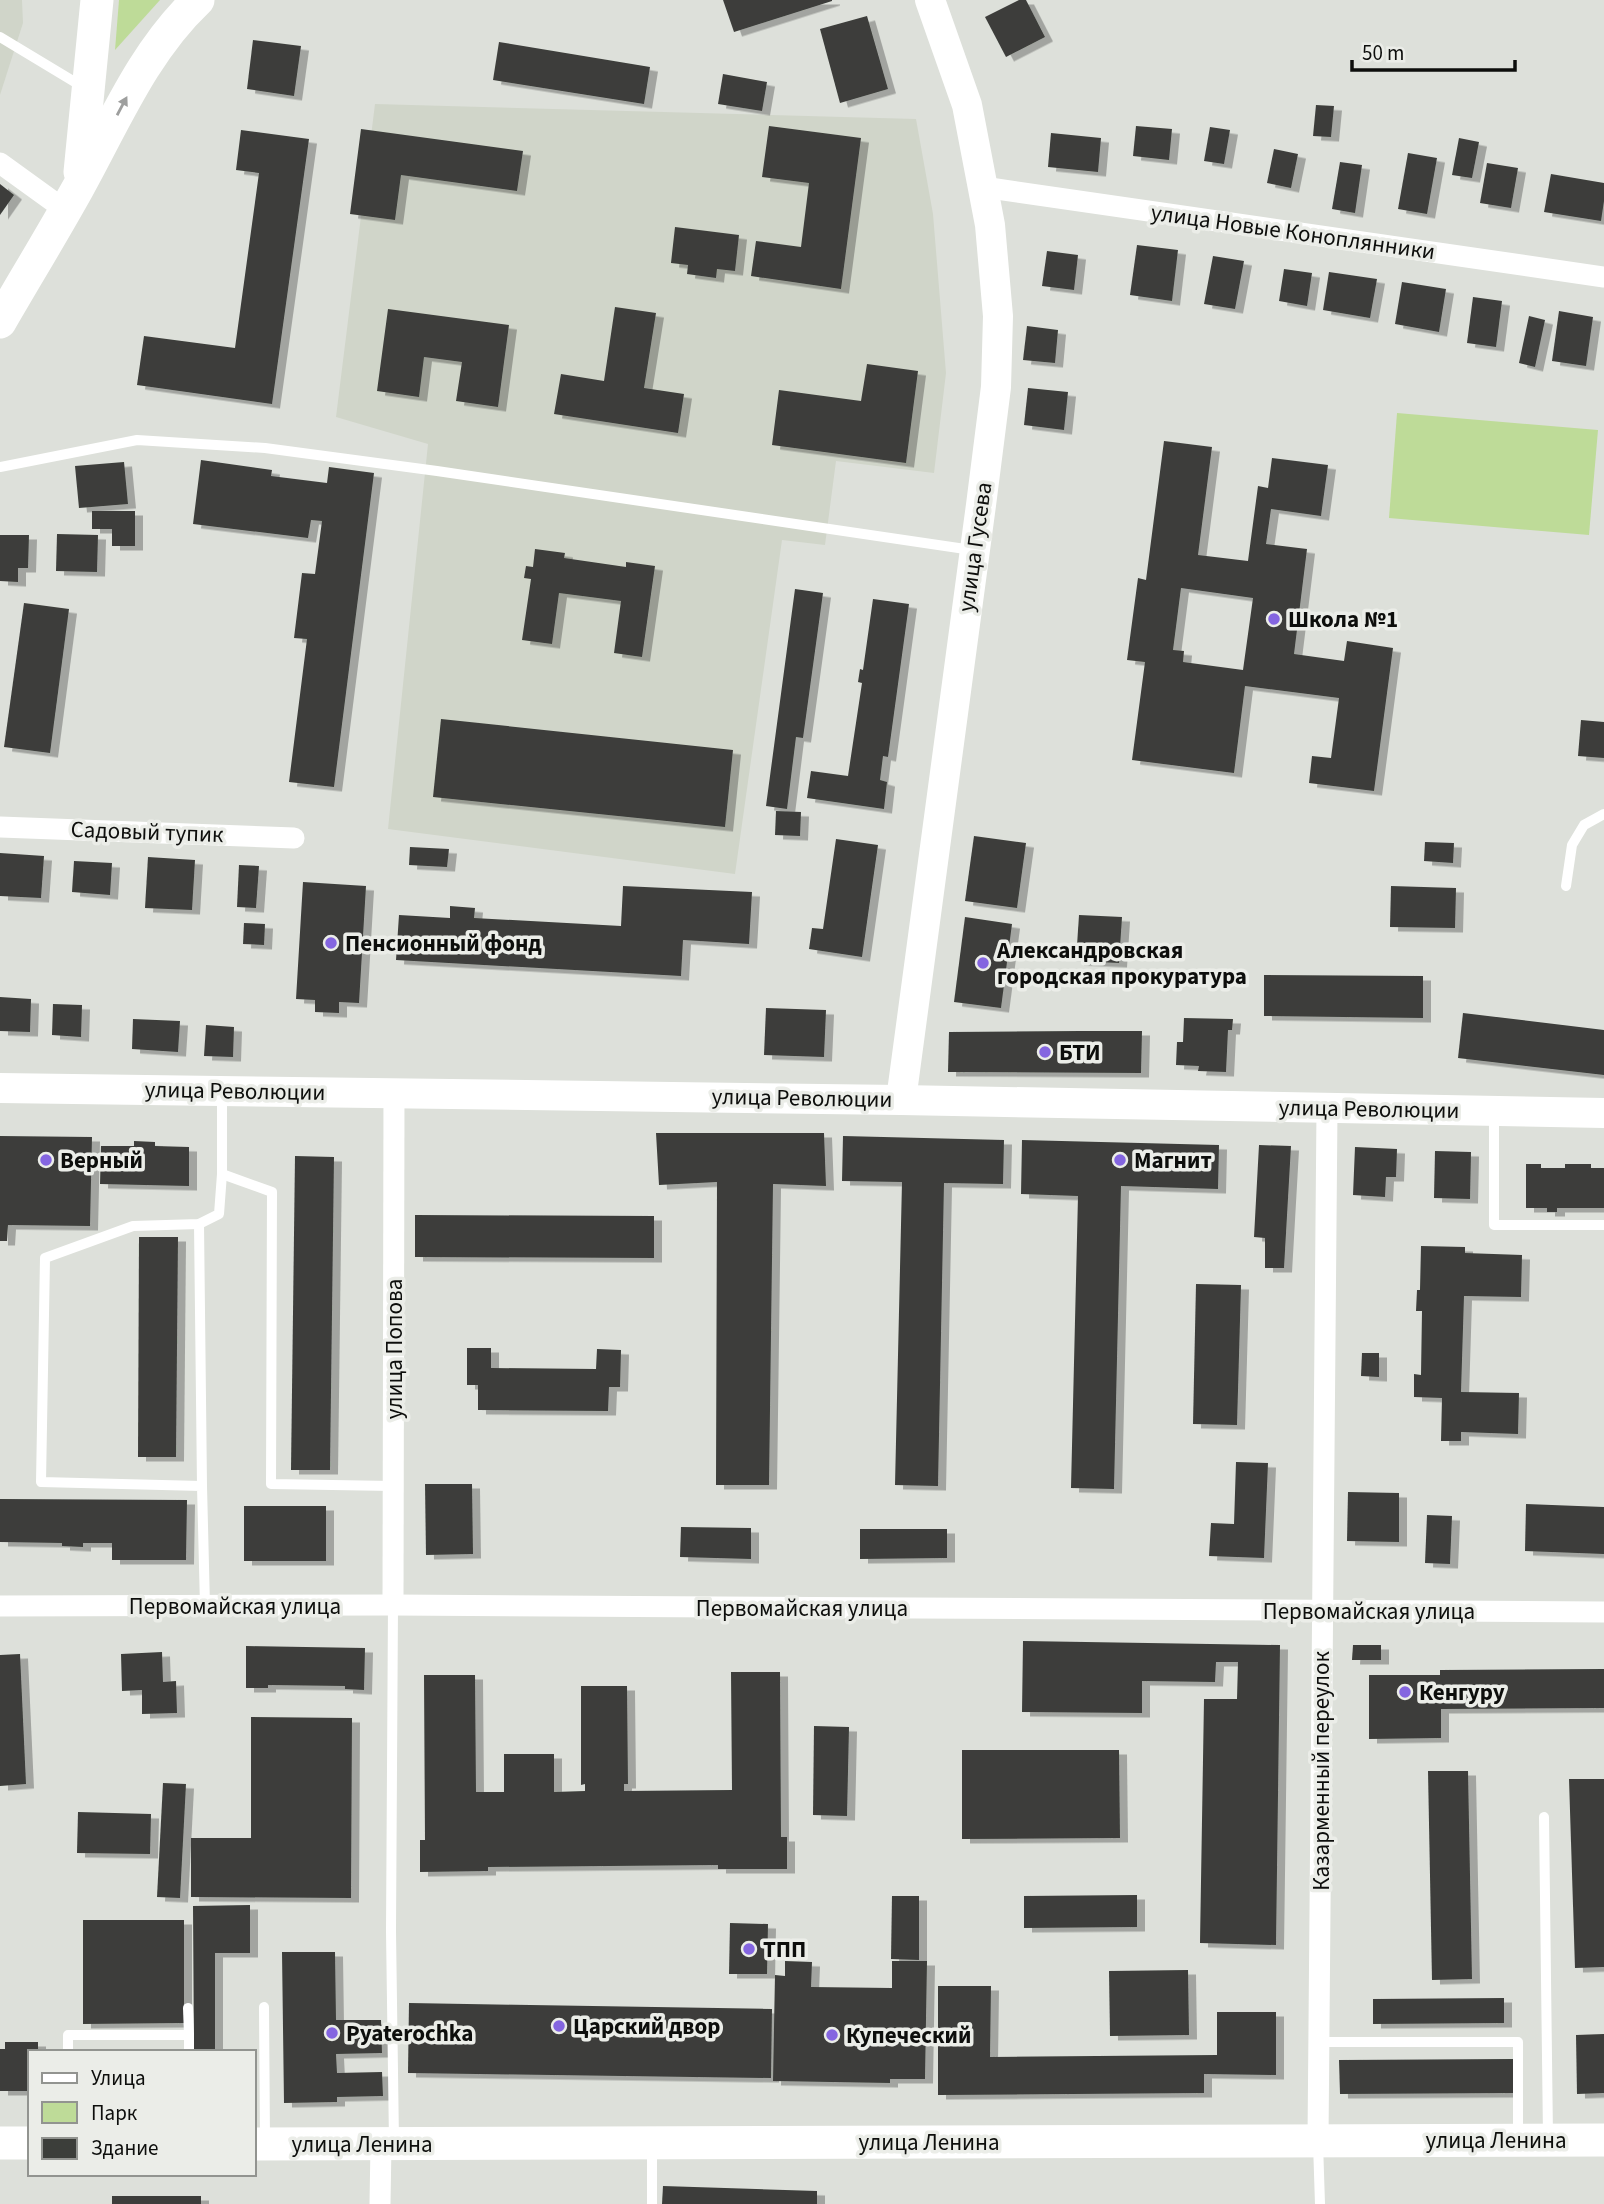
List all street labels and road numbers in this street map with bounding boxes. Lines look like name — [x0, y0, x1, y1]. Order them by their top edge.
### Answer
street label: улица Новые Коноплянники — [1149, 196, 1437, 268]
street label: улица Гусева — [950, 480, 1000, 614]
street label: Садовый тупик — [70, 813, 224, 851]
street label: улица Революции — [144, 1073, 326, 1109]
street label: улица Революции — [711, 1080, 893, 1116]
street label: улица Революции — [1278, 1091, 1460, 1127]
street label: улица Попова — [378, 1279, 411, 1419]
street label: Первомайская улица — [129, 1590, 341, 1623]
street label: Первомайская улица — [696, 1592, 908, 1625]
street label: Первомайская улица — [1263, 1595, 1475, 1628]
street label: Казарменный переулок — [1305, 1651, 1338, 1891]
street label: улица Ленина — [1425, 2124, 1567, 2157]
street label: улица Ленина — [858, 2126, 1000, 2159]
street label: улица Ленина — [291, 2128, 433, 2161]

